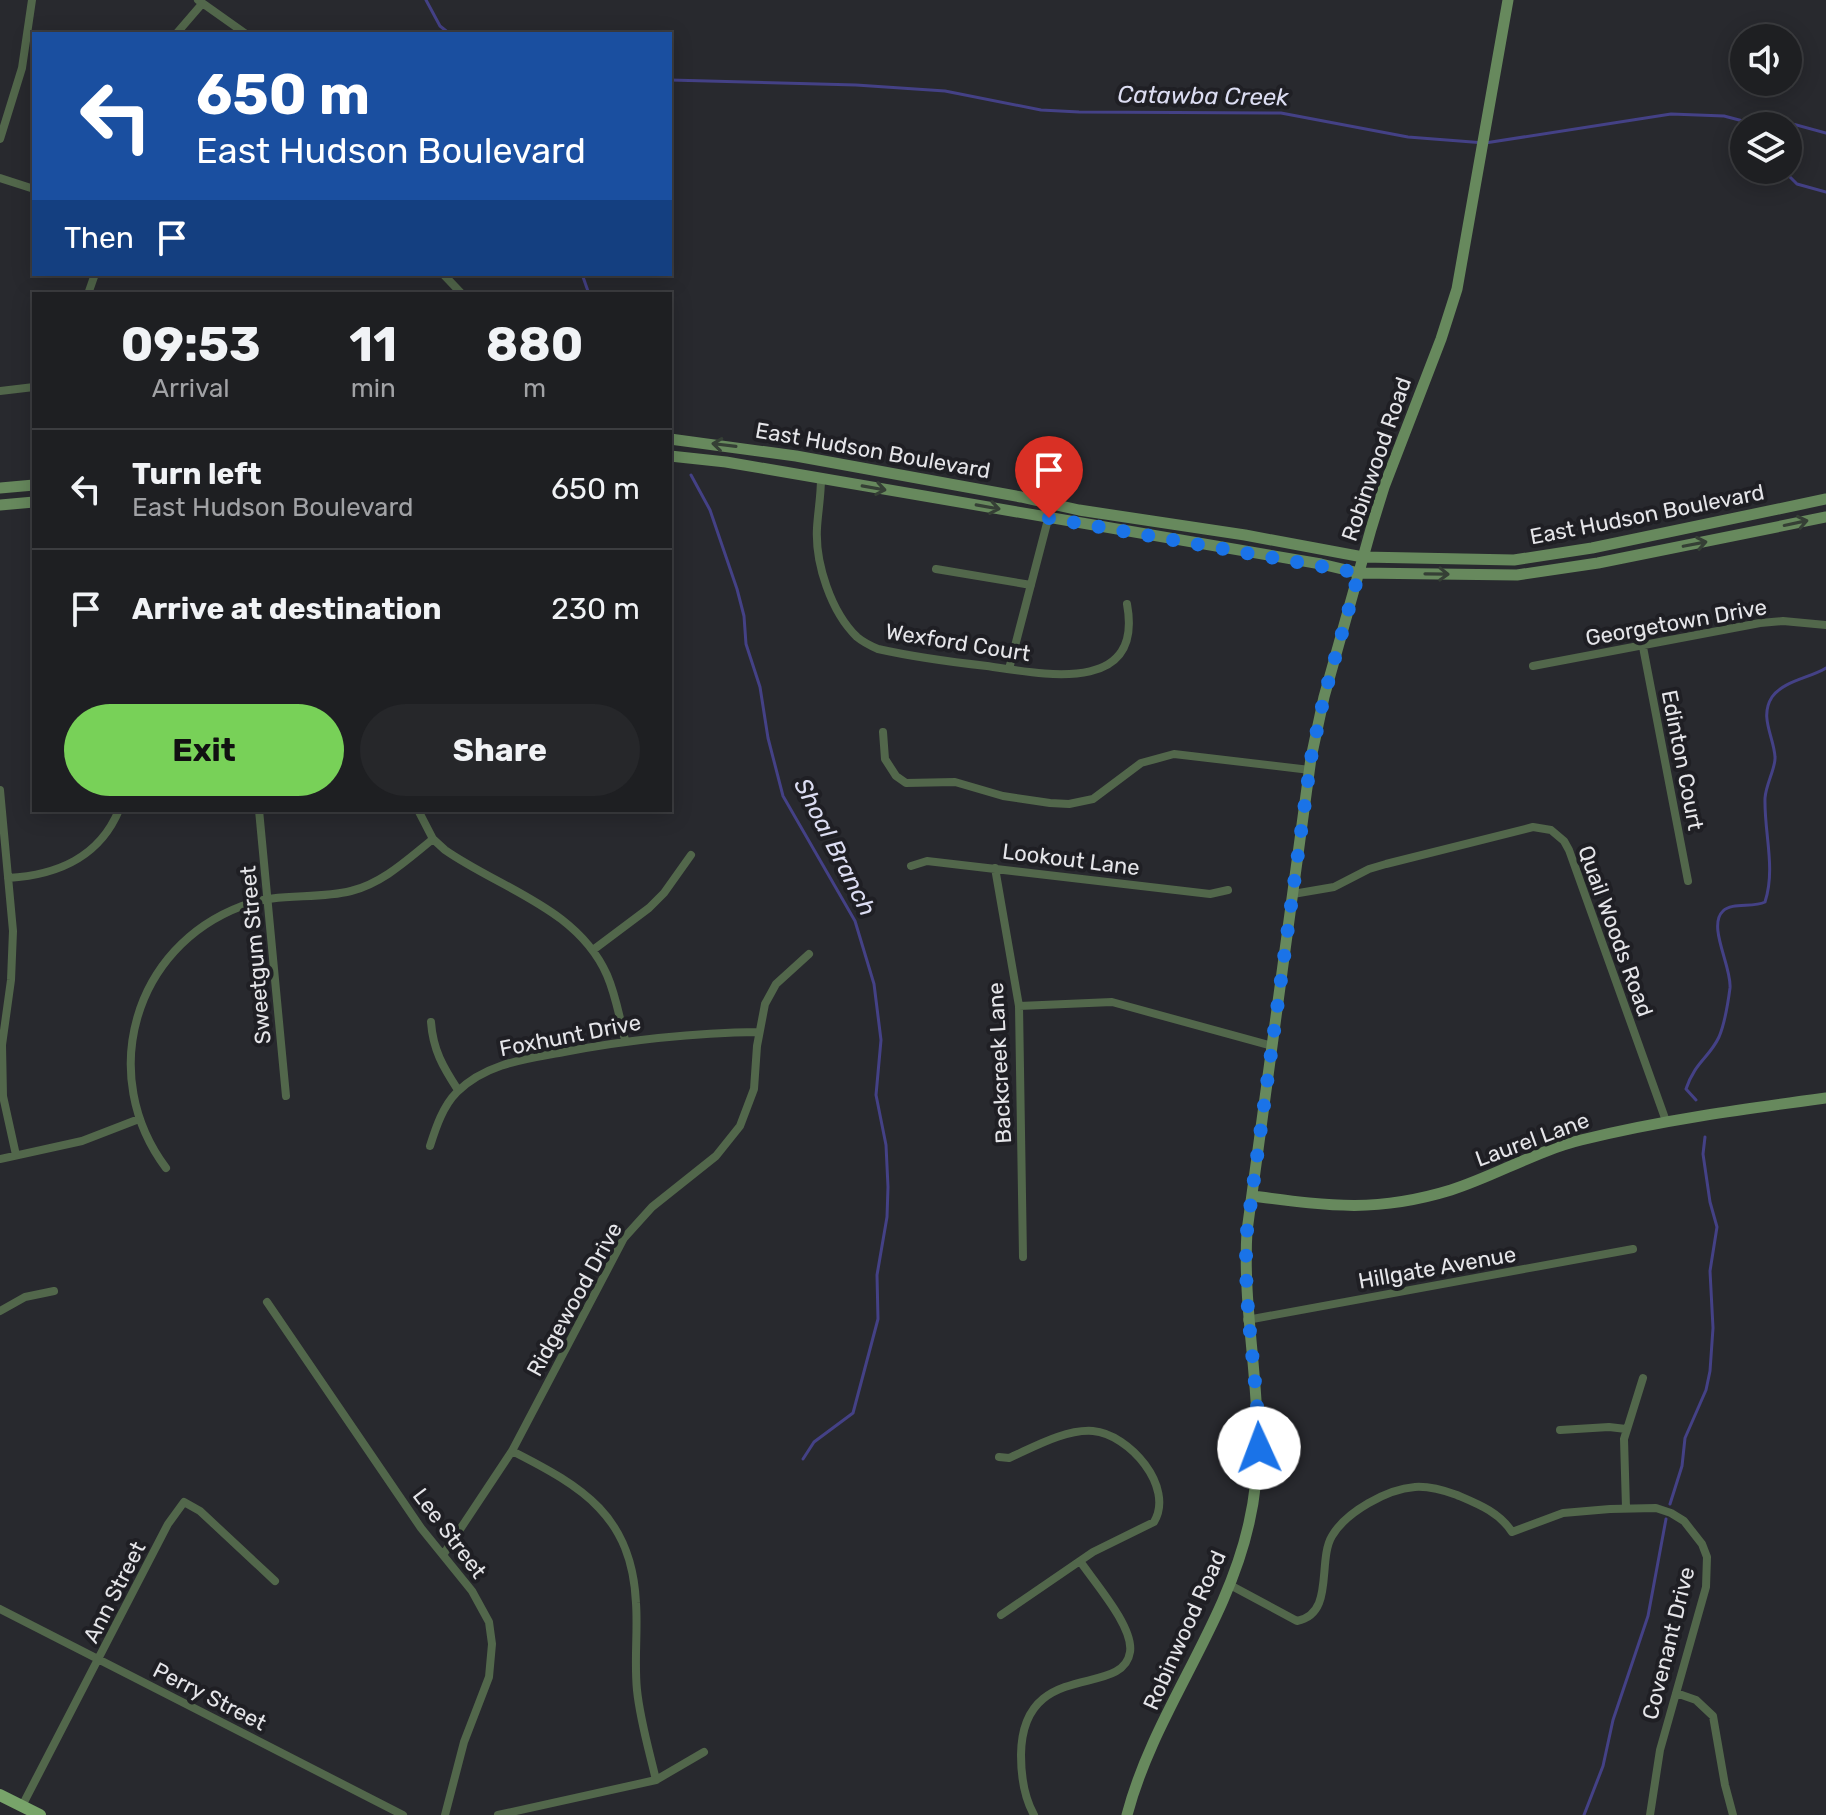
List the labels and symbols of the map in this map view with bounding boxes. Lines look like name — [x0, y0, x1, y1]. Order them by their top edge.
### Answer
water label: Catawba Creek — [1117, 81, 1289, 112]
street label: Robinwood Road — [1336, 374, 1417, 545]
street label: East Hudson Boulevard — [753, 417, 993, 484]
pin — [1015, 436, 1083, 518]
one-way arrow — [712, 437, 737, 452]
street label: East Hudson Boulevard — [1528, 479, 1767, 550]
one-way arrow — [861, 481, 886, 496]
one-way arrow — [975, 501, 1000, 516]
one-way arrow — [1783, 515, 1809, 530]
one-way arrow — [1681, 536, 1707, 551]
one-way arrow — [1423, 566, 1450, 582]
street label: Georgetown Drive — [1583, 593, 1769, 652]
street label: Wexford Court — [884, 618, 1033, 667]
street label: Edinton Court — [1656, 688, 1709, 833]
water label: Shoal Branch — [788, 773, 882, 921]
street label: Lookout Lane — [1001, 838, 1141, 881]
street label: Quail Woods Road — [1572, 842, 1659, 1020]
street label: Sweetgum Street — [234, 864, 277, 1045]
street label: Backcreek Lane — [982, 982, 1017, 1144]
street label: Foxhunt Drive — [497, 1009, 643, 1062]
street label: Laurel Lane — [1472, 1106, 1593, 1173]
street label: Ridgewood Drive — [521, 1217, 628, 1381]
street label: Hillgate Avenue — [1356, 1240, 1518, 1295]
position arrow — [1217, 1406, 1301, 1490]
street label: Lee Street — [407, 1483, 492, 1584]
street label: Ann Street — [77, 1537, 152, 1648]
street label: Robinwood Road — [1137, 1546, 1232, 1714]
street label: Covenant Drive — [1636, 1564, 1701, 1722]
street label: Perry Street — [149, 1656, 271, 1737]

